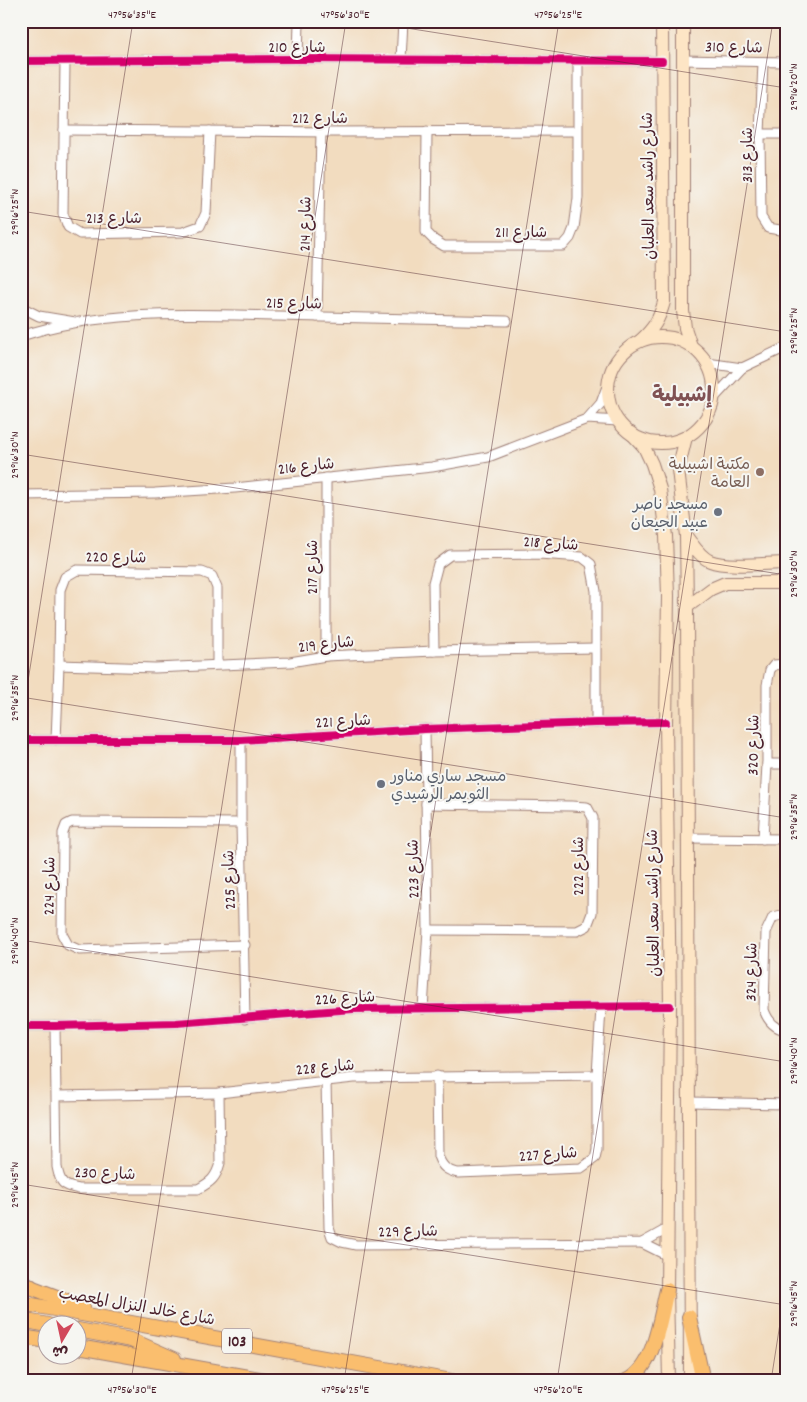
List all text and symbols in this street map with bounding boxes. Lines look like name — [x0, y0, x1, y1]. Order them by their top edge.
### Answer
text: 47°56'35"E — [108, 7, 156, 24]
text: 47°56'30"E — [321, 7, 370, 24]
text: 47°56'25"E — [534, 7, 582, 24]
street label: شارع 310 — [705, 36, 763, 61]
street label: شارع 210 — [268, 37, 326, 60]
text: 29°16'20"N — [786, 63, 803, 111]
street label: شارع 212 — [292, 108, 348, 131]
street label: شارع راشد سعد العلبان — [637, 112, 662, 260]
street label: شارع 313 — [737, 127, 760, 183]
text: 29°16'25"N — [7, 189, 24, 235]
street label: شارع 214 — [295, 196, 318, 252]
street label: شارع 213 — [86, 208, 142, 231]
street label: شارع 211 — [495, 222, 547, 245]
street label: شارع 215 — [266, 293, 322, 316]
text: 29°16'25"N — [786, 308, 803, 354]
district label: إشبيلية — [652, 382, 713, 412]
text: 29°16'30"N — [7, 431, 24, 479]
street label: شارع 216 — [277, 453, 336, 482]
place label: مكتبة اشبيلية العامة — [669, 454, 750, 495]
marker: مكتبة اشبيلية العامة — [754, 466, 766, 478]
place label: مسجد ناصر عبيد الجيعان — [631, 494, 708, 535]
marker: مسجد ناصر عبيد الجيعان — [712, 506, 724, 518]
street label: شارع 218 — [522, 531, 579, 558]
street label: شارع 217 — [302, 540, 325, 594]
street label: شارع 220 — [85, 546, 147, 571]
text: 29°16'30"N — [786, 550, 803, 598]
street label: شارع 219 — [297, 631, 355, 660]
text: 29°16'35"N — [7, 675, 24, 721]
street label: شارع 221 — [315, 710, 372, 735]
street label: شارع 320 — [742, 714, 767, 776]
place label: مسجد ساري مناور الثويمر الرشيدي — [389, 766, 506, 807]
marker: مسجد ساري مناور الثويمر الرشيدي — [375, 778, 387, 790]
text: 29°16'35"N — [786, 794, 803, 840]
street label: شارع راشد سعد العلبان — [642, 829, 667, 977]
street label: شارع 222 — [568, 836, 591, 896]
street label: شارع 223 — [402, 839, 427, 899]
street label: شارع 225 — [218, 850, 243, 910]
street label: شارع 224 — [38, 856, 63, 916]
text: 29°16'40"N — [7, 917, 24, 965]
street label: شارع 324 — [740, 942, 765, 1002]
street label: شارع 226 — [315, 986, 376, 1013]
text: 29°16'40"N — [786, 1037, 803, 1085]
street label: شارع 228 — [295, 1054, 355, 1083]
street label: شارع 227 — [518, 1142, 578, 1169]
text: 29°16'45"N — [7, 1162, 24, 1208]
street label: شارع 230 — [74, 1162, 136, 1187]
street label: شارع 229 — [378, 1220, 438, 1245]
text: 29°16'45"N — [786, 1281, 803, 1327]
street label: شارع خالد النزال المعصب — [57, 1282, 217, 1333]
north arrow — [38, 1314, 88, 1364]
road number: 103 — [222, 1328, 252, 1354]
text: ش — [51, 1340, 69, 1362]
text: 47°56'30"E — [108, 1382, 157, 1399]
text: 47°56'25"E — [321, 1382, 369, 1399]
text: 47°56'20"E — [534, 1382, 583, 1399]

